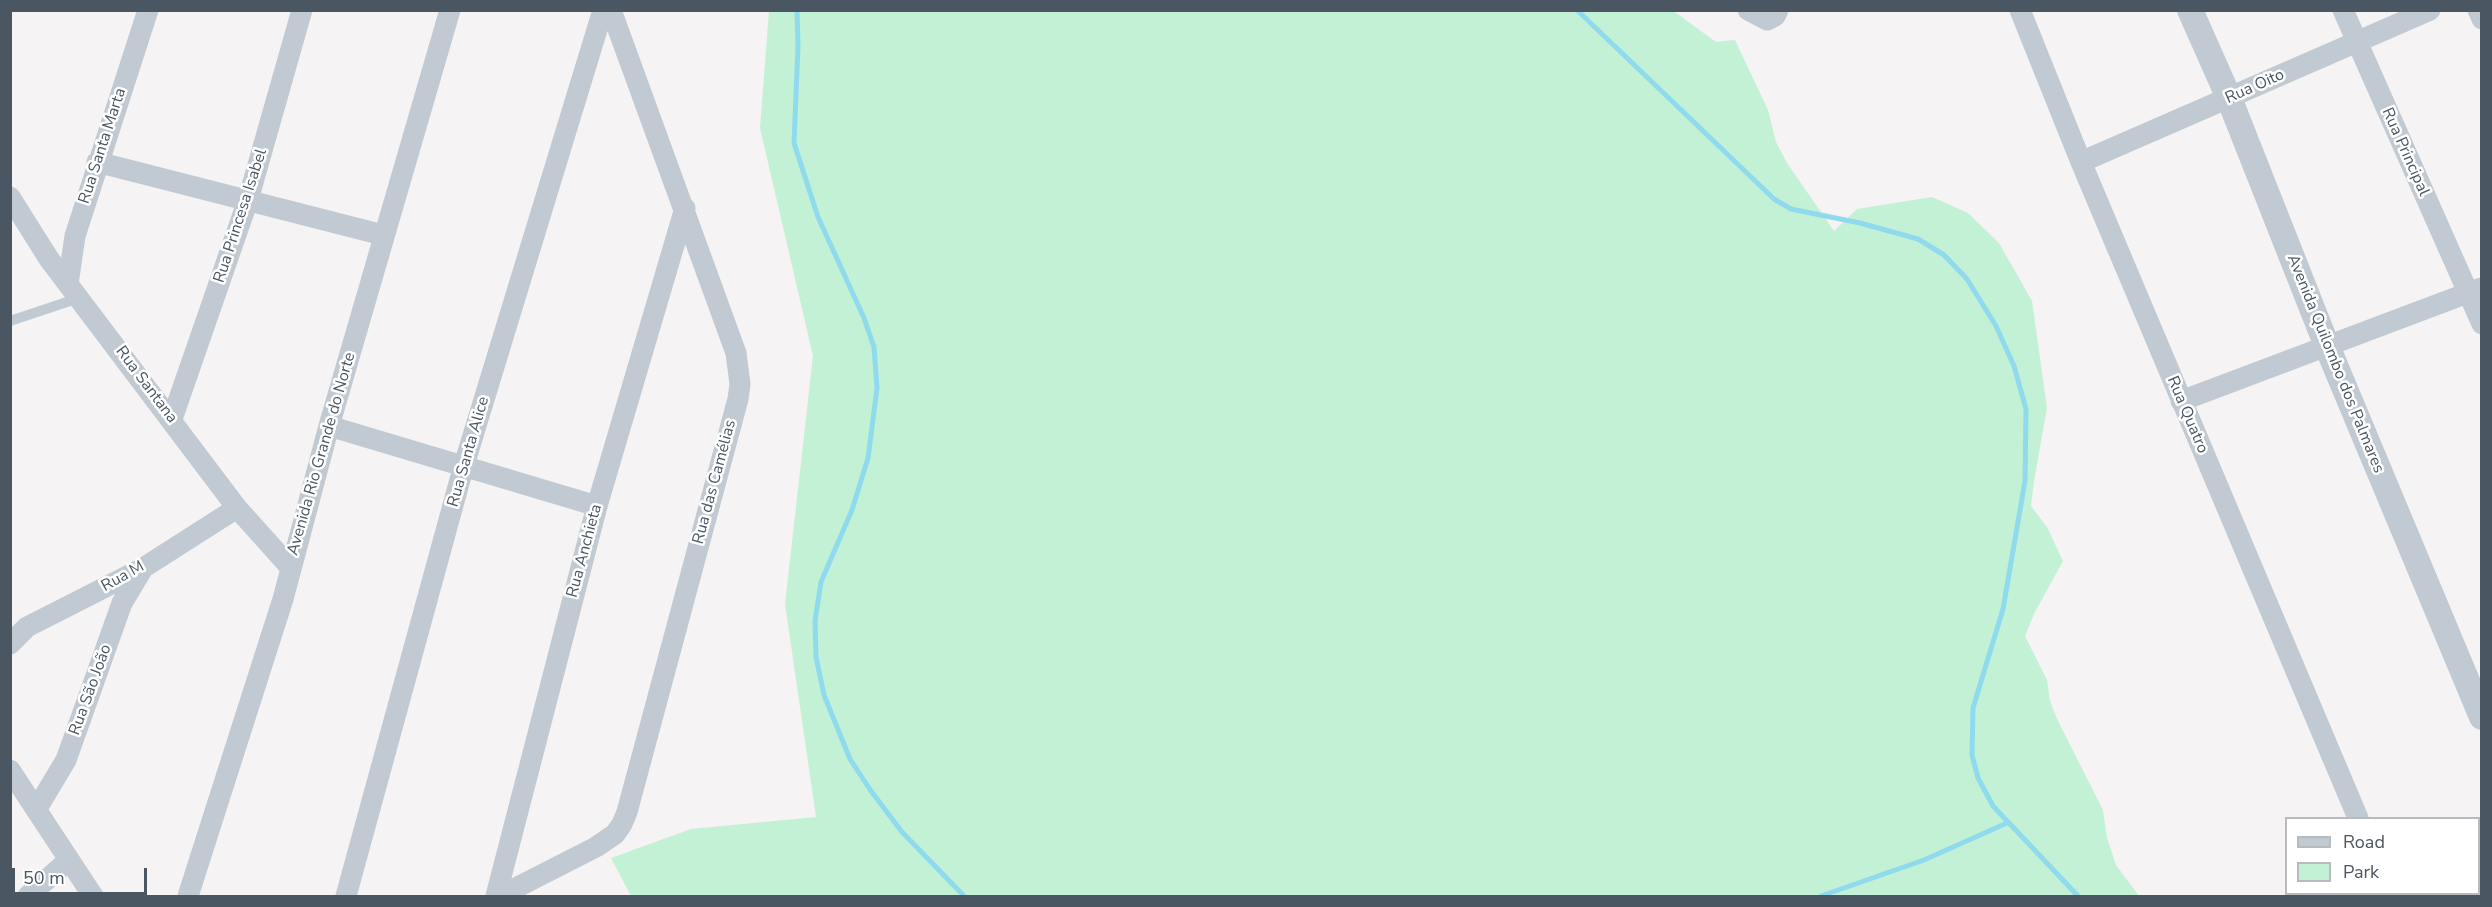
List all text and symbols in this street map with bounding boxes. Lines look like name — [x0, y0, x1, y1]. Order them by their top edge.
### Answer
street label: Rua Oito — [2222, 65, 2288, 109]
street label: Rua Santa Marta — [75, 86, 131, 206]
street label: Rua Principal — [2377, 105, 2433, 199]
street label: Rua Princesa Isabel — [210, 147, 272, 285]
street label: Avenida Quilombo dos Palmares — [2282, 252, 2388, 476]
street label: Rua Santana — [111, 343, 181, 427]
street label: Avenida Rio Grande do Norte — [284, 350, 360, 558]
street label: Rua Quatro — [2162, 373, 2212, 457]
street label: Rua Santa Alice — [444, 395, 494, 509]
street label: Rua das Camélias — [689, 418, 741, 546]
street label: Rua Anchieta — [563, 502, 607, 600]
street label: Rua M — [98, 557, 148, 597]
street label: Rua São João — [66, 642, 116, 738]
legend — [2285, 817, 2480, 895]
text: Road — [2343, 830, 2385, 854]
scale bar — [15, 856, 150, 894]
text: Park — [2343, 860, 2379, 884]
text: 50 m — [23, 866, 65, 890]

